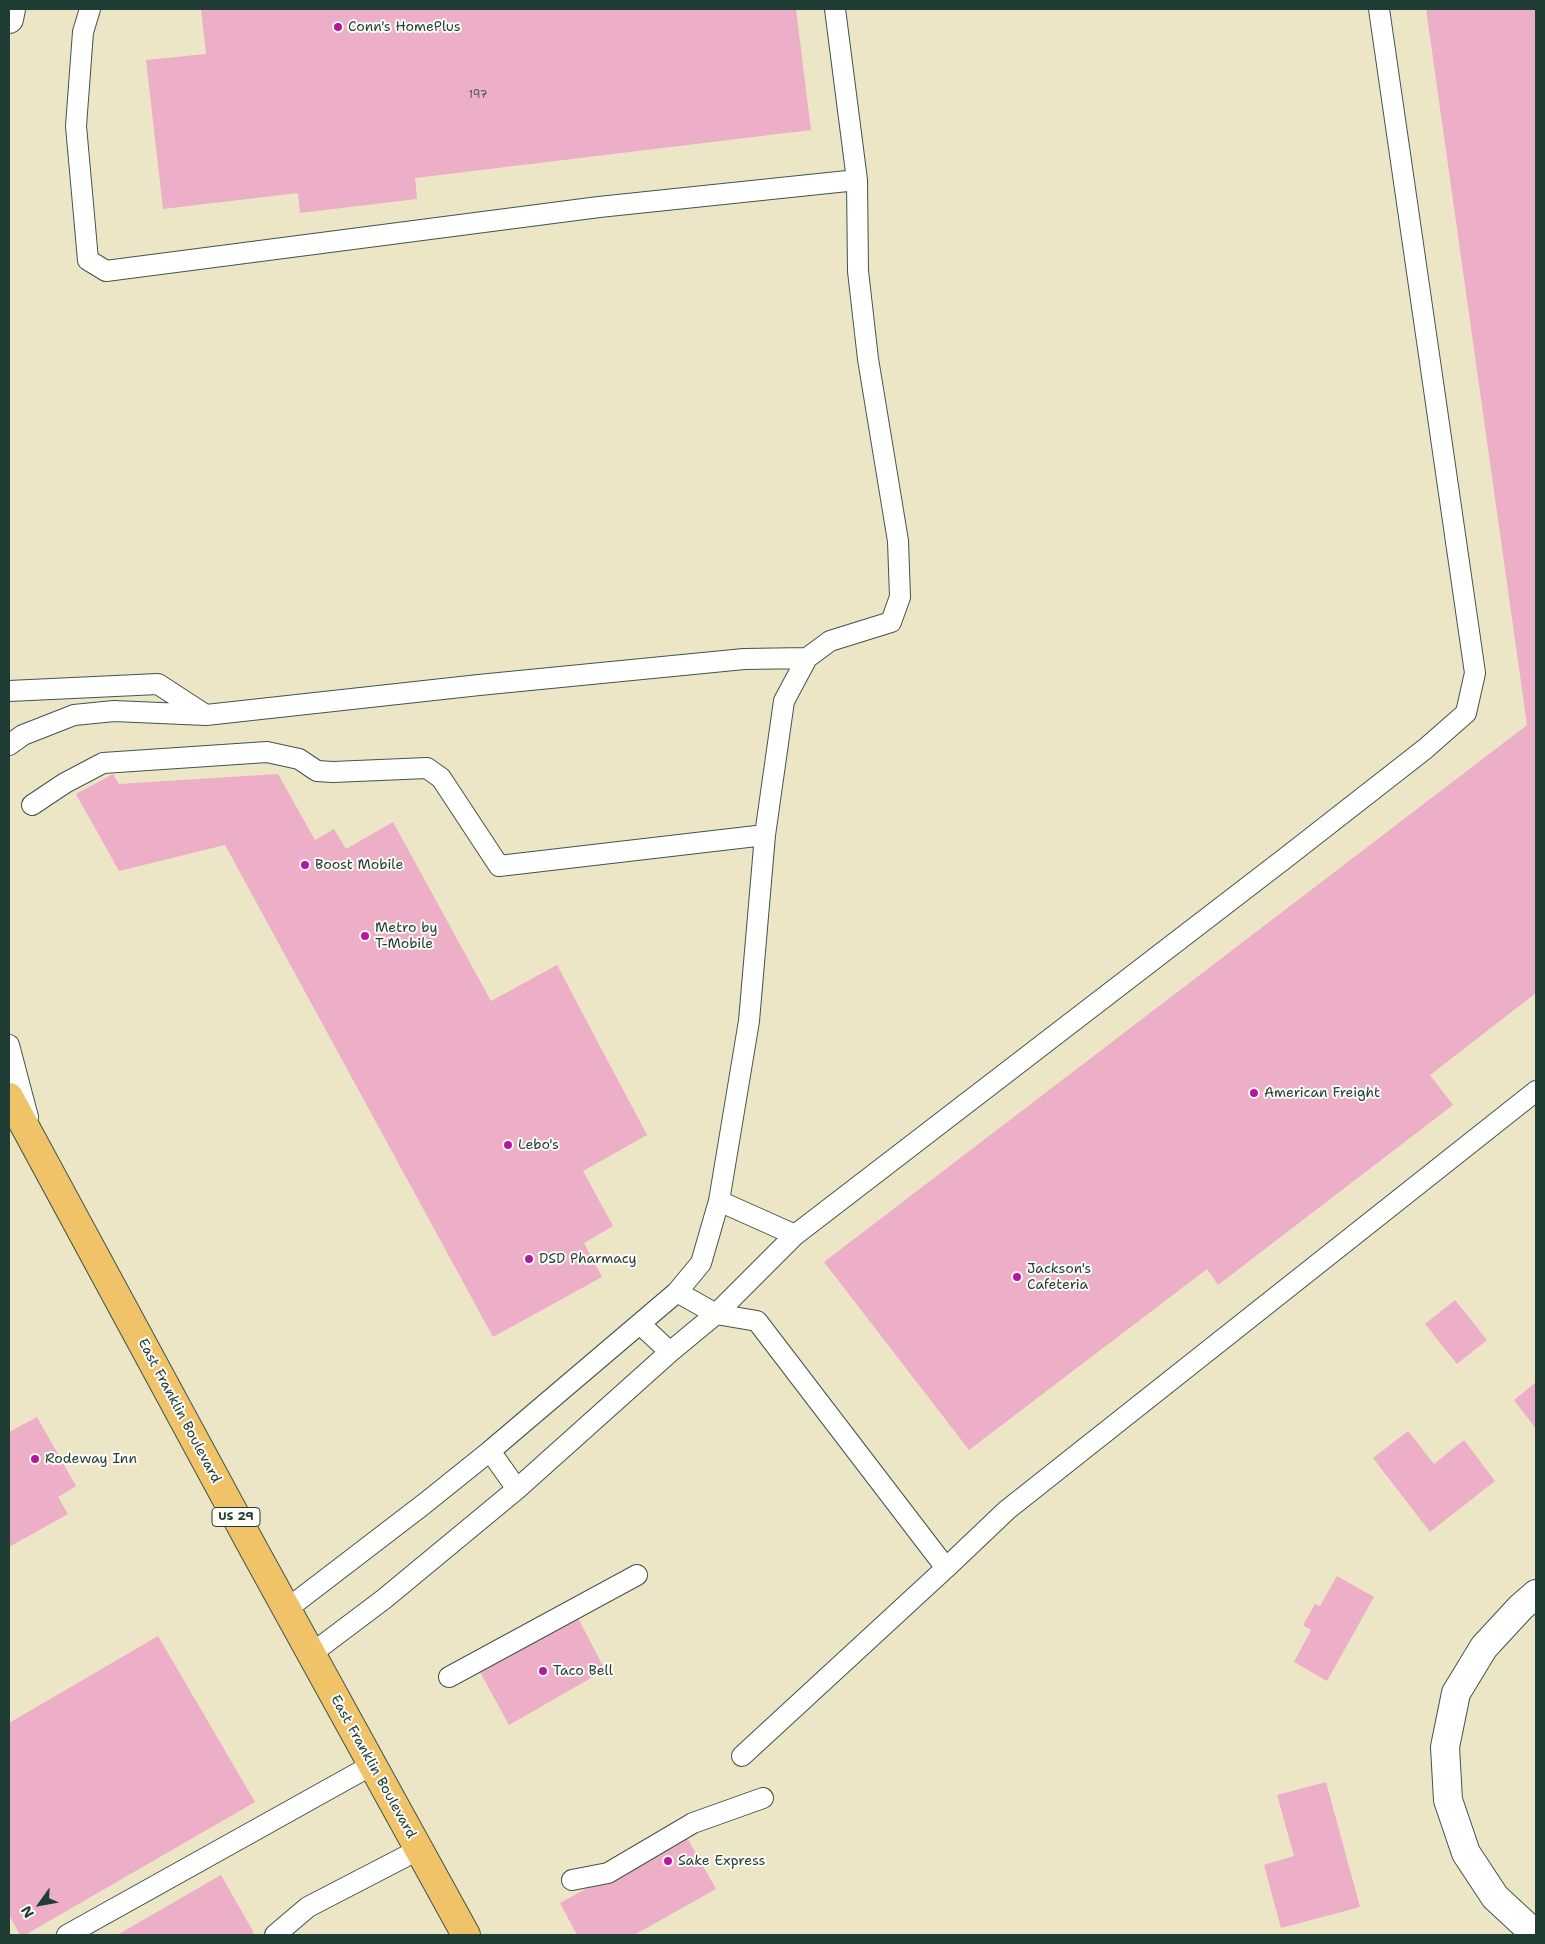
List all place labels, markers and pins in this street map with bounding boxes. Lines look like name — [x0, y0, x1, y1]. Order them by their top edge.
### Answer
place label: Conn's HomePlus — [348, 19, 461, 35]
marker: Conn's HomePlus — [332, 21, 344, 33]
place label: Boost Mobile — [315, 857, 403, 873]
marker: Boost Mobile — [299, 859, 311, 871]
place label: Metro by T-Mobile — [375, 920, 437, 952]
marker: Metro by T-Mobile — [359, 930, 371, 942]
place label: American Freight — [1264, 1085, 1380, 1101]
marker: American Freight — [1248, 1087, 1260, 1099]
place label: Lebo's — [518, 1137, 559, 1153]
marker: Lebo's — [502, 1139, 514, 1151]
place label: DSD Pharmacy — [539, 1251, 637, 1267]
marker: DSD Pharmacy — [523, 1253, 535, 1265]
place label: Jackson's Cafeteria — [1027, 1261, 1091, 1294]
marker: Jackson's Cafeteria — [1011, 1271, 1023, 1283]
place label: Rodeway Inn — [45, 1451, 137, 1467]
marker: Rodeway Inn — [29, 1453, 41, 1465]
place label: Taco Bell — [553, 1663, 613, 1679]
marker: Taco Bell — [537, 1665, 549, 1677]
place label: Sake Express — [678, 1853, 765, 1869]
marker: Sake Express — [662, 1855, 674, 1867]

